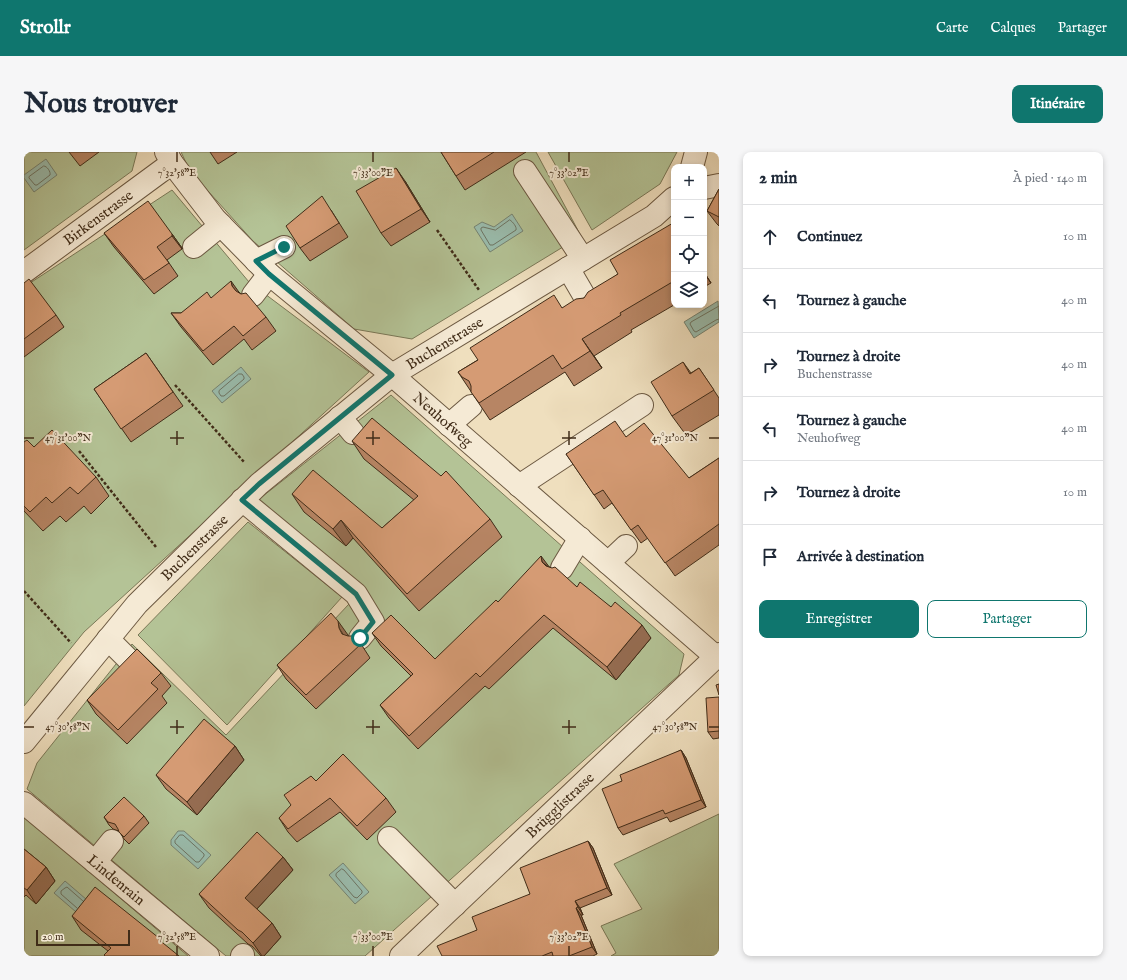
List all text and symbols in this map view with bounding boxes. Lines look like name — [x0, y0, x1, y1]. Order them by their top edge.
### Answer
text: Strollr — [20, 16, 71, 40]
text: Carte — [936, 19, 968, 37]
text: Calques — [990, 19, 1036, 37]
text: Partager — [1058, 19, 1107, 37]
button: Itinéraire — [1012, 85, 1103, 123]
text: Nous trouver — [24, 87, 178, 122]
map controls — [671, 164, 707, 308]
button: + — [671, 164, 707, 200]
text: 7°32'58"E — [158, 167, 196, 180]
text: 7°33'00"E — [353, 167, 393, 180]
text: 7°33'02"E — [549, 167, 589, 180]
text: 2 min — [759, 168, 797, 189]
text: À pied · 140 m — [1013, 170, 1087, 187]
street label: Birkenstrasse — [60, 186, 137, 250]
button: − — [671, 200, 707, 236]
icon: ahead — [759, 226, 781, 248]
text: Continuez — [797, 227, 862, 246]
text: 10 m — [1063, 228, 1087, 245]
button: locate — [671, 236, 707, 272]
route end — [275, 238, 293, 256]
button: layers — [671, 272, 707, 308]
icon: left — [759, 290, 781, 312]
text: Tournez à gauche — [797, 291, 906, 310]
text: 40 m — [1061, 292, 1087, 309]
street label: Buchenstrasse — [403, 313, 487, 374]
text: Tournez à droite — [797, 347, 900, 366]
icon: right — [759, 354, 781, 376]
text: 40 m — [1061, 356, 1087, 373]
text: Buchenstrasse — [797, 366, 872, 383]
street label: Neuhofweg — [409, 388, 477, 452]
text: Tournez à gauche — [797, 411, 906, 430]
icon: left — [759, 418, 781, 440]
text: 40 m — [1061, 420, 1087, 437]
text: Neuhofweg — [797, 430, 861, 447]
text: 47°31'00"N — [45, 432, 91, 445]
text: 47°31'00"N — [652, 432, 698, 445]
icon: right — [759, 482, 781, 504]
text: Tournez à droite — [797, 483, 900, 502]
text: 10 m — [1063, 484, 1087, 501]
street label: Buchenstrasse — [157, 510, 233, 585]
icon: arrive — [759, 546, 781, 568]
text: Arrivée à destination — [797, 547, 924, 566]
button: Enregistrer — [759, 600, 919, 638]
button: Partager — [927, 600, 1087, 638]
route start — [351, 629, 369, 647]
text: 47°30'58"N — [45, 721, 91, 734]
text: 47°30'58"N — [652, 721, 698, 734]
street label: Brügglistrasse — [522, 768, 599, 843]
street label: Lindenrain — [83, 851, 149, 910]
scale bar — [36, 928, 130, 947]
text: 20 m — [42, 930, 63, 944]
text: 7°32'58"E — [158, 931, 196, 944]
text: 7°33'00"E — [353, 931, 393, 944]
text: 7°33'02"E — [549, 931, 589, 944]

